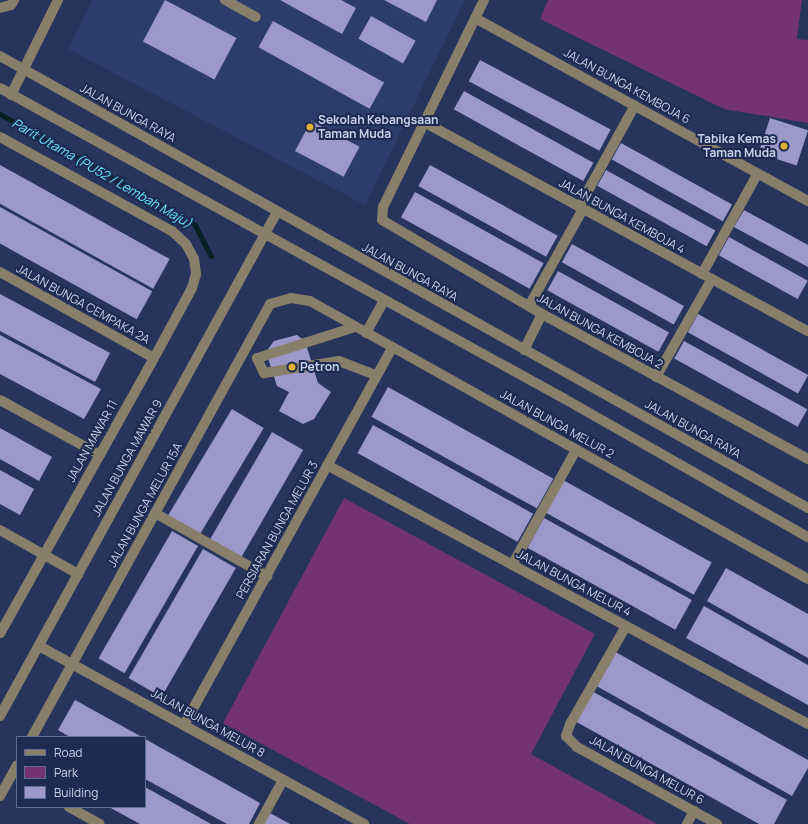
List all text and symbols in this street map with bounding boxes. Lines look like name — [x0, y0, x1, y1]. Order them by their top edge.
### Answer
street label: JALAN BUNGA KEMBOJA 6 — [561, 45, 693, 127]
street label: JALAN BUNGA RAYA — [78, 81, 178, 145]
place label: Sekolah Kebangsaan Taman Muda — [318, 113, 439, 141]
water label: Parit Utama (PU52 / Lembah Maju) — [9, 115, 195, 231]
marker: Sekolah Kebangsaan Taman Muda — [305, 122, 315, 132]
place label: Tabika Kemas Taman Muda — [698, 132, 776, 160]
marker: Tabika Kemas Taman Muda — [779, 141, 789, 151]
street label: JALAN BUNGA KEMBOJA 4 — [556, 175, 688, 257]
street label: JALAN BUNGA RAYA — [360, 240, 460, 304]
street label: JALAN BUNGA CEMPAKA 2A — [14, 261, 152, 347]
street label: JALAN BUNGA KEMBOJA 2 — [535, 290, 665, 372]
place label: Petron — [300, 360, 340, 374]
marker: Petron — [287, 362, 297, 372]
street label: JALAN BUNGA MELUR 2 — [498, 387, 616, 461]
street label: JALAN BUNGA MAWAR 9 — [89, 397, 165, 519]
street label: JALAN BUNGA RAYA — [643, 397, 743, 461]
street label: JALAN MAWAR 11 — [64, 398, 120, 484]
street label: JALAN BUNGA MELUR 15A — [105, 440, 185, 570]
street label: PERSIARAN BUNGA MELUR 3 — [233, 458, 321, 602]
street label: JALAN BUNGA MELUR 4 — [514, 547, 634, 619]
street label: JALAN BUNGA MELUR 8 — [149, 686, 267, 760]
street label: JALAN BUNGA MELUR 6 — [587, 733, 707, 807]
legend — [16, 736, 146, 808]
text: Road — [54, 744, 82, 761]
text: Park — [54, 764, 78, 781]
text: Building — [54, 784, 98, 801]

